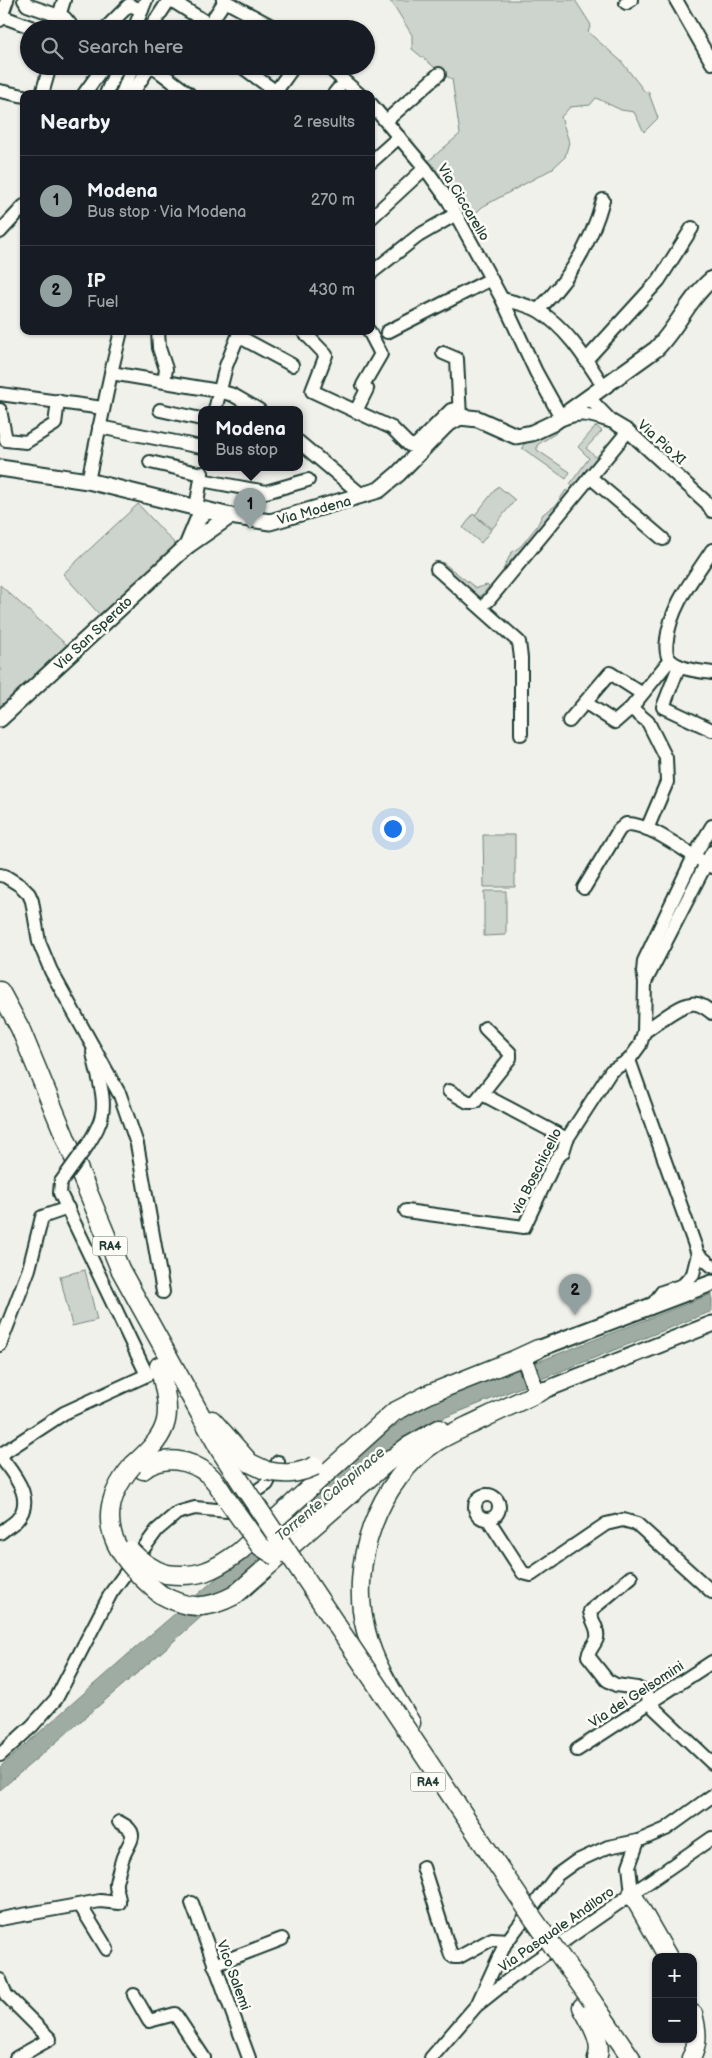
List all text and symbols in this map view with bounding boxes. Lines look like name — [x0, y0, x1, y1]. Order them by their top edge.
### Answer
search box — [20, 20, 375, 75]
icon: search — [38, 34, 66, 62]
text: Search here — [78, 36, 183, 59]
text: Nearby — [40, 110, 110, 135]
text: 2 results — [293, 113, 355, 132]
street label: Via Ciccarello — [434, 161, 493, 244]
text: Modena — [87, 180, 158, 203]
text: 1 — [53, 191, 59, 210]
text: 270 m — [311, 191, 355, 210]
text: Bus stop · Via Modena — [87, 203, 246, 222]
text: IP — [87, 270, 105, 293]
text: 2 — [51, 281, 61, 300]
text: 430 m — [308, 281, 355, 300]
text: Fuel — [87, 293, 118, 312]
popup — [198, 406, 303, 471]
street label: Via Pio XI — [634, 416, 689, 468]
text: Modena — [215, 418, 286, 441]
text: Bus stop — [215, 441, 278, 460]
pin: 1 — [234, 488, 266, 529]
street label: Via Modena — [275, 492, 353, 529]
street label: Via San Sperato — [51, 593, 136, 674]
your location — [380, 816, 406, 842]
street label: via Boschicello — [507, 1125, 565, 1218]
road number: RA4 — [92, 1236, 128, 1256]
pin: 2 — [559, 1274, 591, 1315]
water label: Torrente Calopinace — [272, 1443, 389, 1546]
street label: Via dei Gelsomini — [586, 1657, 687, 1731]
road number: RA4 — [410, 1772, 446, 1791]
street label: Via Pasquale Andiloro — [495, 1883, 617, 1976]
street label: Vico Salemi — [213, 1938, 254, 2013]
map controls — [652, 1953, 697, 2043]
button: + — [652, 1953, 697, 1998]
button: − — [652, 1998, 697, 2043]

